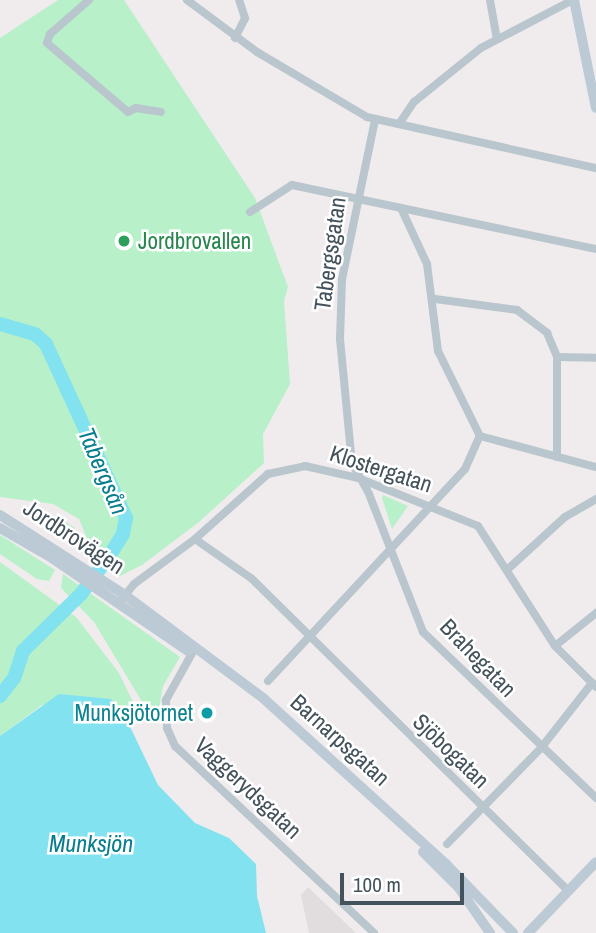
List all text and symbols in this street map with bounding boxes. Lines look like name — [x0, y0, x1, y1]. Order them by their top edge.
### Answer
street label: Tabergsgatan — [308, 195, 352, 313]
place label: Jordbrovallen — [138, 227, 251, 255]
marker: Jordbrovallen — [116, 233, 132, 249]
water label: Tabergsån — [72, 423, 134, 519]
street label: Klostergatan — [326, 440, 436, 498]
street label: Jordbrovägen — [18, 494, 130, 580]
street label: Brahegatan — [434, 613, 522, 703]
street label: Barnarpsgatan — [285, 688, 395, 792]
place label: Munksjötornet — [75, 699, 193, 727]
marker: Munksjötornet — [199, 705, 215, 721]
street label: Sjöbogatan — [407, 708, 495, 794]
street label: Vaggerydsgatan — [189, 732, 307, 844]
water label: Munksjön — [49, 830, 133, 858]
scale bar — [344, 860, 468, 904]
text: 100 m — [353, 870, 401, 899]

